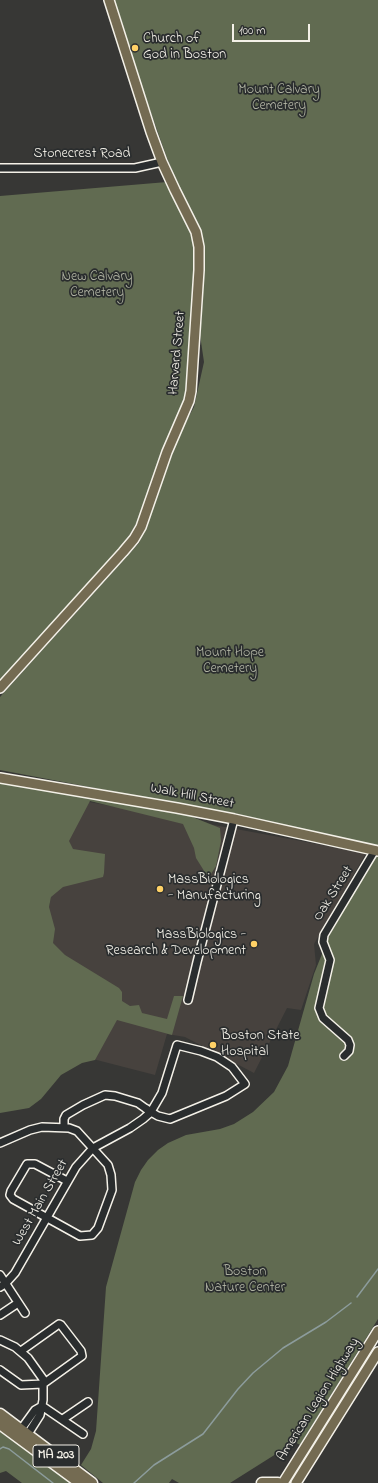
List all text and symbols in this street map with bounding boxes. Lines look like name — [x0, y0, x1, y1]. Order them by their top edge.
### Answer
scale bar — [234, 16, 312, 42]
text: 100 m — [239, 22, 266, 40]
place label: Church of God in Boston — [143, 32, 226, 64]
marker: Church of God in Boston — [130, 43, 140, 53]
park label: Mount Calvary Cemetery — [238, 83, 320, 116]
street label: Stonecrest Road — [34, 147, 130, 163]
park label: New Calvary Cemetery — [61, 270, 133, 302]
street label: Harvard Street — [166, 310, 190, 396]
park label: Mount Hope Cemetery — [196, 646, 264, 678]
street label: Walk Hill Street — [149, 781, 235, 813]
street label: Oak Street — [311, 863, 357, 925]
place label: MassBiologics - Manufacturing — [168, 873, 261, 906]
marker: MassBiologics - Manufacturing — [155, 884, 165, 894]
place label: MassBiologics - Research & Development — [106, 928, 246, 960]
marker: MassBiologics - Research & Development — [249, 939, 259, 949]
place label: Boston State Hospital — [221, 1029, 299, 1062]
marker: Boston State Hospital — [208, 1040, 218, 1050]
street label: West Main Street — [10, 1157, 72, 1249]
park label: Boston Nature Center — [205, 1265, 285, 1298]
street label: American Legion Highway — [274, 1335, 364, 1465]
road number: MA 203 — [33, 1445, 79, 1467]

